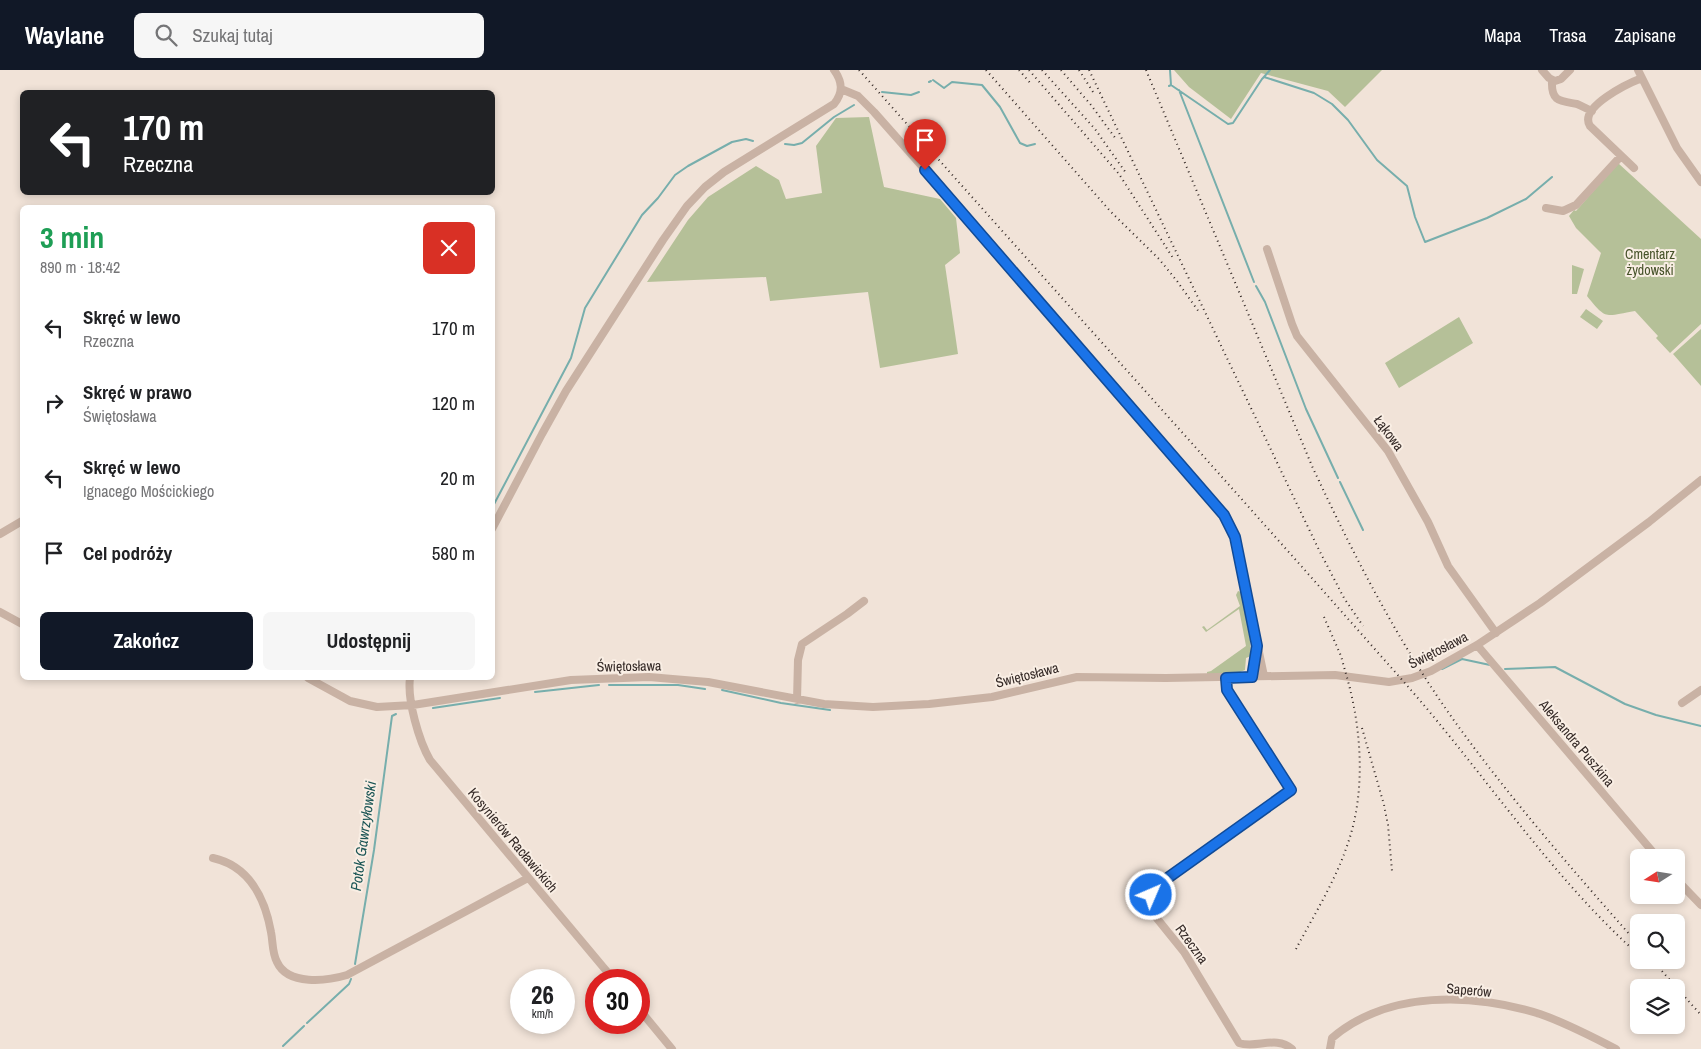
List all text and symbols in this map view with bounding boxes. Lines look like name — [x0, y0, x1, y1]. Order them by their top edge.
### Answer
search box — [134, 13, 484, 58]
text: Waylane — [25, 19, 104, 51]
icon: search — [152, 21, 180, 49]
text: Szukaj tutaj — [192, 22, 273, 48]
text: Mapa — [1484, 23, 1521, 48]
text: Trasa — [1549, 23, 1586, 48]
text: Zapisane — [1614, 23, 1676, 48]
text: 170 m — [123, 104, 204, 151]
icon: left — [40, 110, 105, 175]
pin — [904, 119, 946, 170]
icon: arrive — [911, 126, 939, 154]
text: Rzeczna — [123, 149, 193, 179]
text: 3 min — [40, 217, 104, 257]
button: close — [423, 222, 475, 274]
park label: Cmentarz żydowski — [1625, 245, 1675, 279]
text: 890 m · 18:42 — [40, 256, 120, 278]
text: Skręć w lewo — [83, 304, 181, 330]
icon: left — [40, 314, 68, 342]
text: 170 m — [432, 315, 475, 341]
text: Rzeczna — [83, 330, 134, 352]
text: Skręć w prawo — [83, 379, 192, 405]
icon: right — [40, 389, 68, 417]
text: 120 m — [432, 390, 475, 416]
text: Świętosława — [83, 405, 157, 427]
street label: Łąkowa — [1370, 412, 1408, 455]
text: Skręć w lewo — [83, 454, 181, 480]
icon: left — [40, 464, 68, 492]
text: 20 m — [440, 465, 475, 491]
text: Ignacego Mościckiego — [83, 480, 214, 502]
icon: arrive — [40, 539, 68, 567]
text: Cel podróży — [83, 540, 172, 566]
text: 580 m — [432, 540, 475, 566]
button: Zakończ — [40, 612, 253, 670]
button: Udostępnij — [263, 612, 475, 670]
street label: Świętosława — [1405, 627, 1471, 673]
street label: Świętosława — [597, 656, 662, 676]
street label: Świętosława — [994, 658, 1061, 692]
street label: Aleksandra Puszkina — [1535, 695, 1619, 791]
water label: Potok Gawrzyłowski — [345, 779, 381, 892]
street label: Kosynierów Racławickich — [464, 784, 562, 896]
north arrow — [1630, 849, 1685, 904]
map controls — [1630, 849, 1685, 1034]
position arrow — [1124, 868, 1176, 920]
button: search — [1630, 914, 1685, 969]
street label: Rzeczna — [1172, 921, 1213, 968]
speed limit sign: 30 — [585, 969, 650, 1034]
text: 26 — [531, 978, 554, 1012]
street label: Saperów — [1446, 979, 1493, 1001]
button: layers — [1630, 979, 1685, 1034]
text: km/h — [532, 1006, 553, 1022]

